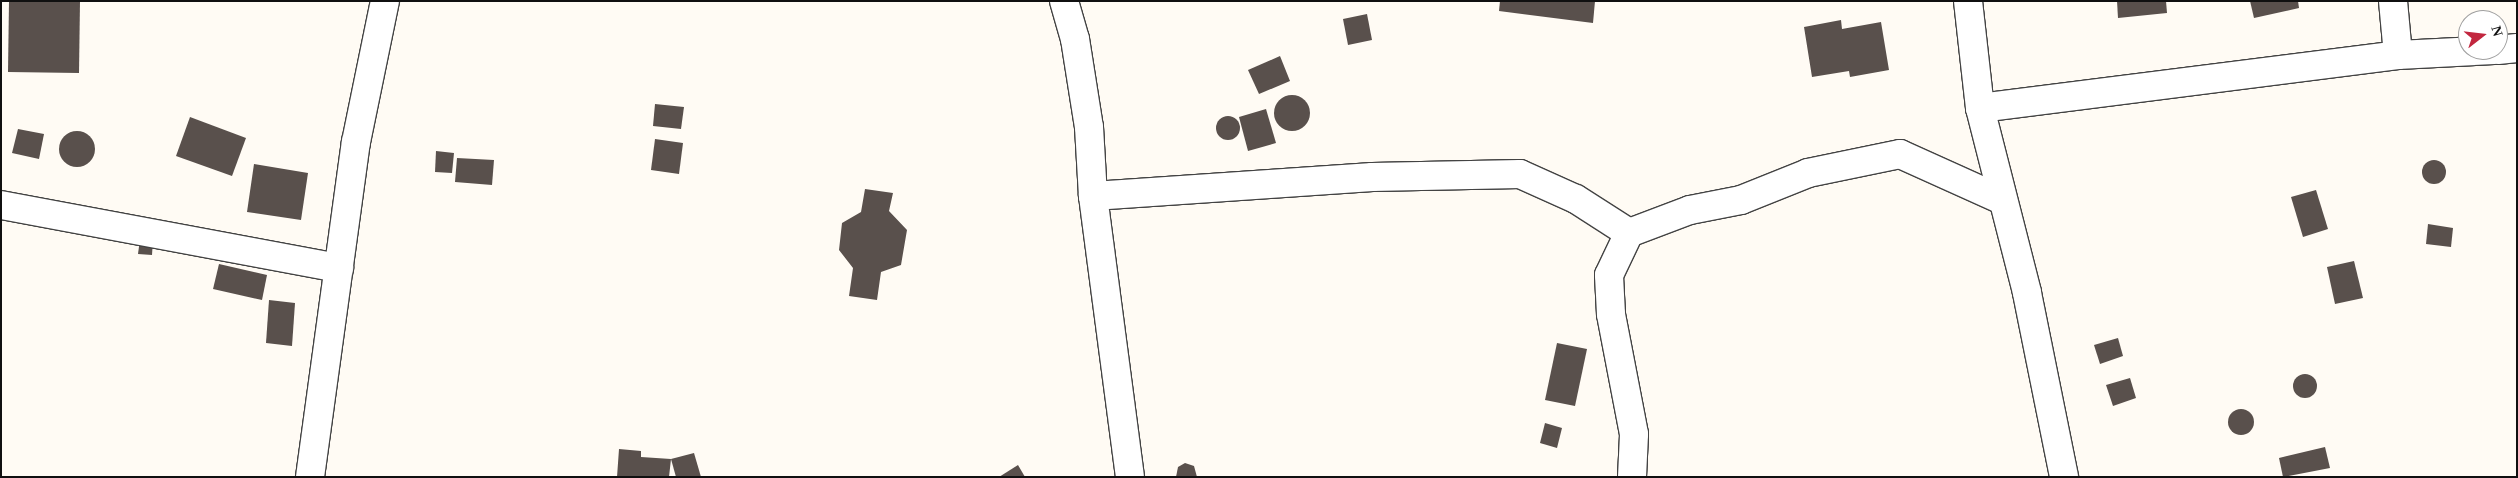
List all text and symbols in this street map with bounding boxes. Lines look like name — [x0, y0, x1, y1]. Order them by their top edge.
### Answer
north arrow — [2458, 10, 2508, 60]
text: N — [2488, 24, 2506, 38]

